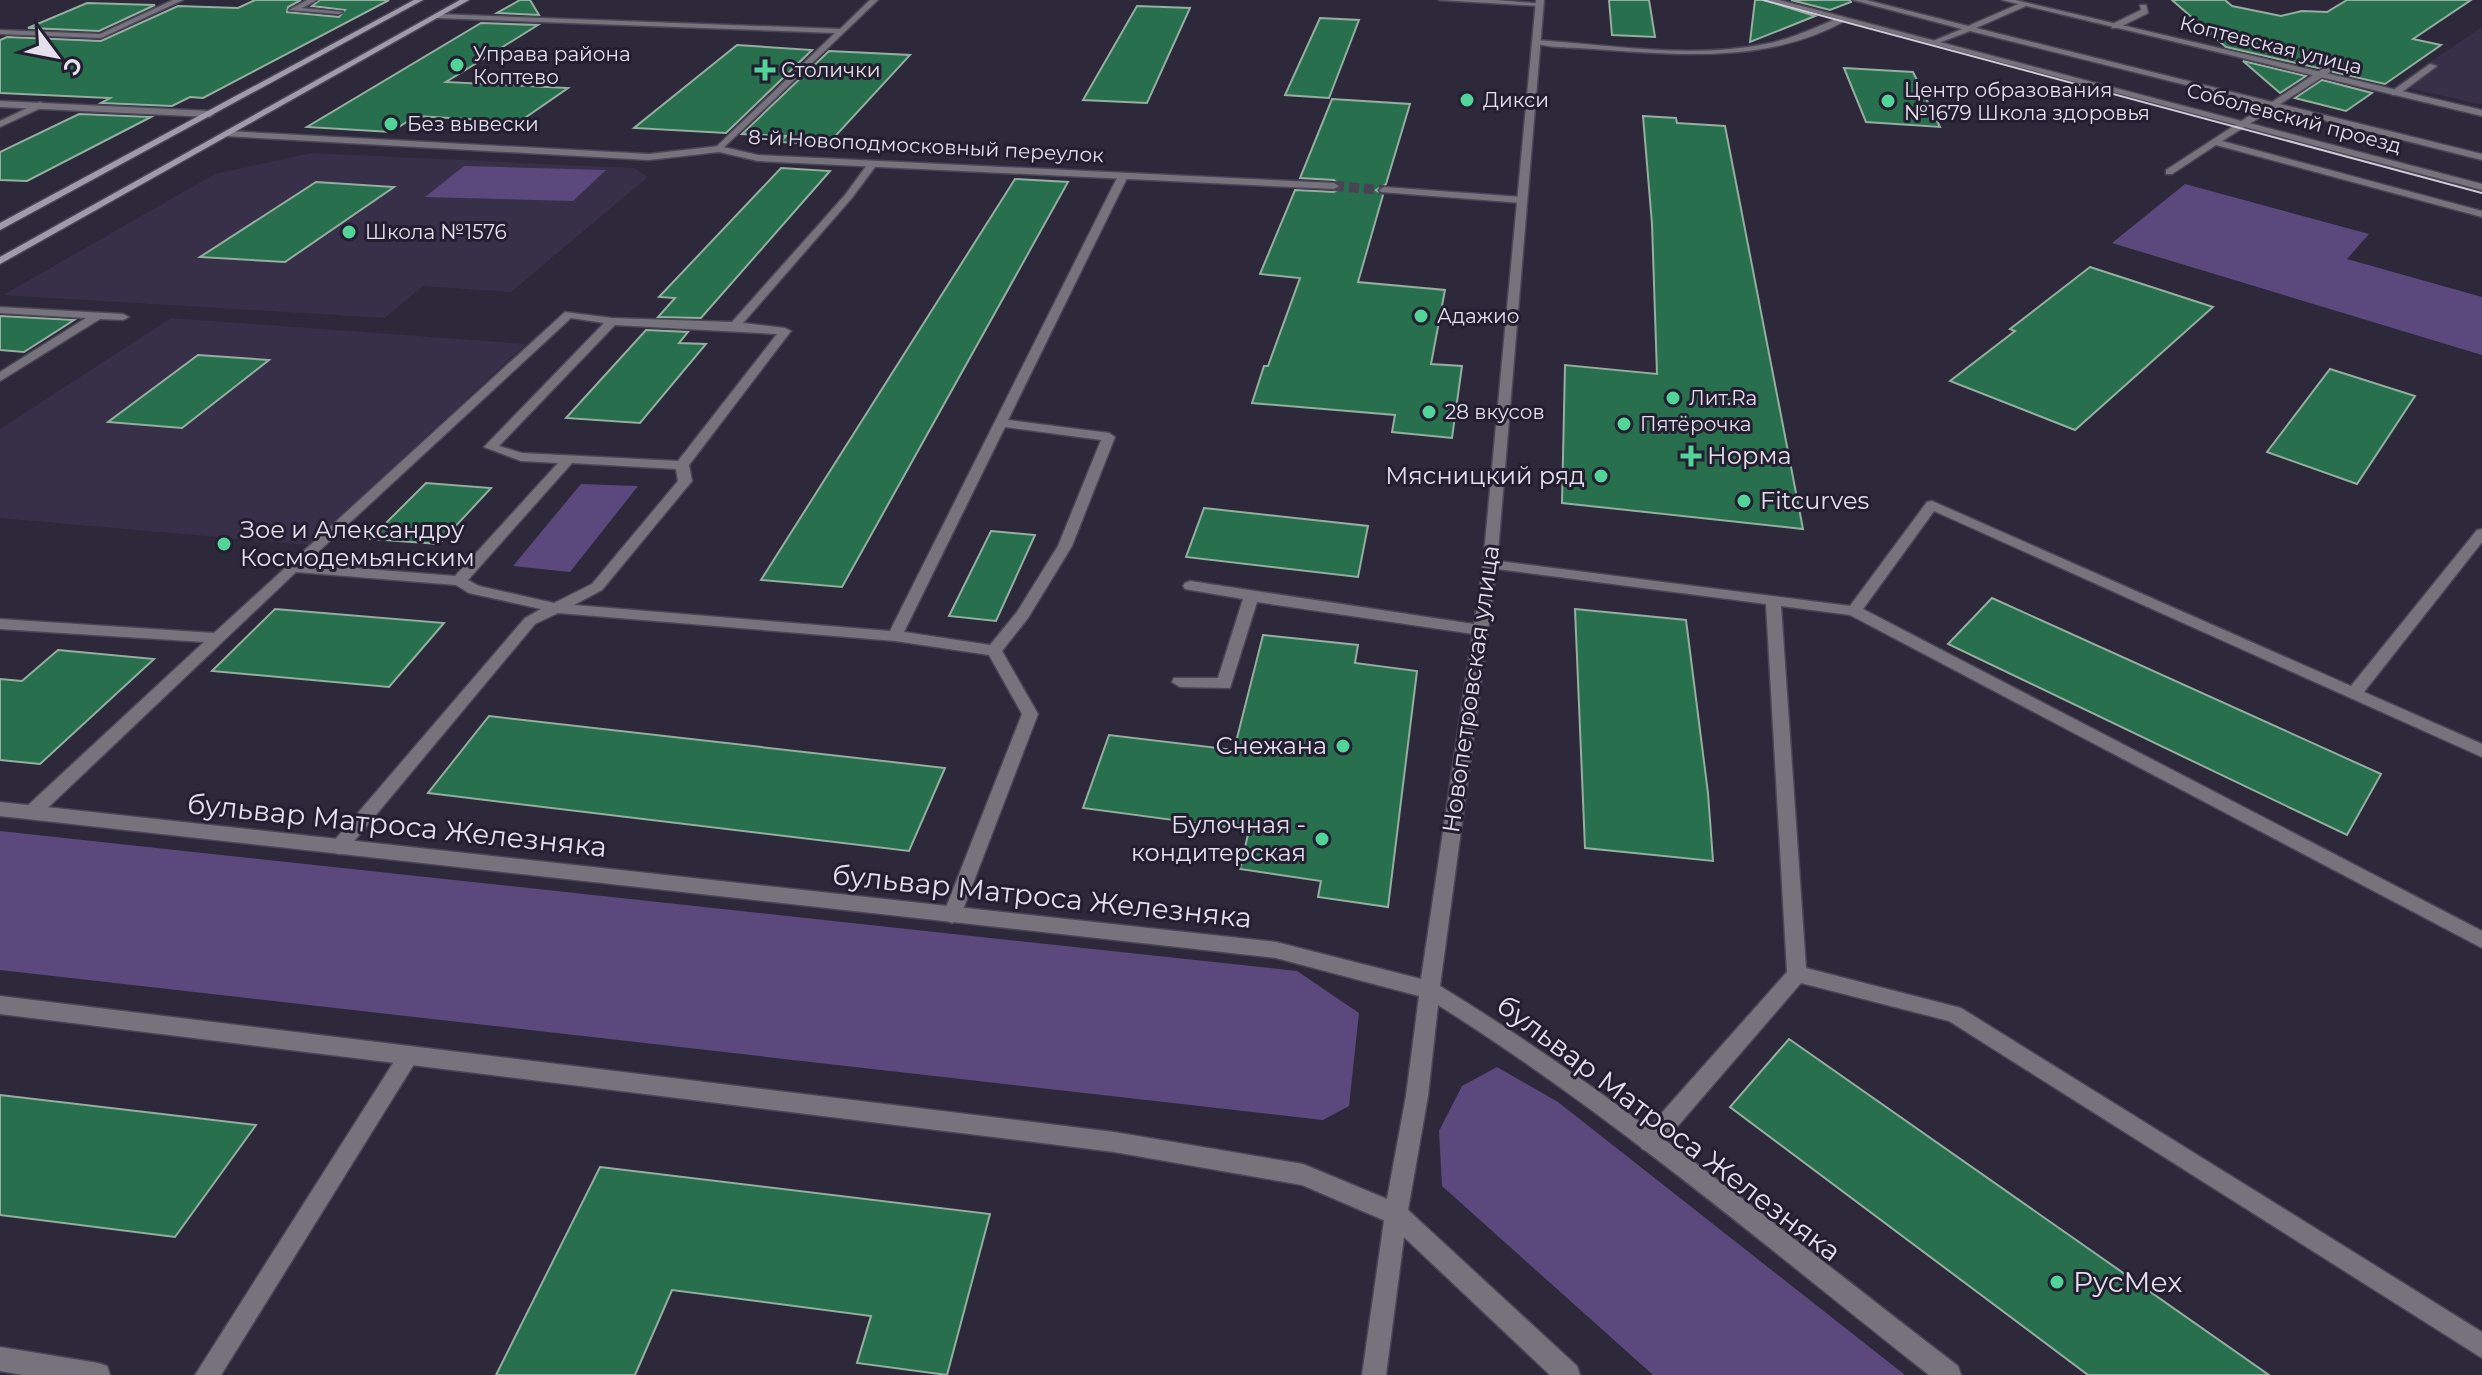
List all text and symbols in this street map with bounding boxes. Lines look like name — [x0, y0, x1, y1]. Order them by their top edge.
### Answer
street label: Коптевская улица — [2177, 11, 2365, 79]
north arrow — [16, 16, 96, 96]
place label: Управа района Коптево — [473, 42, 631, 89]
text: С — [57, 52, 88, 80]
marker: Управа района Коптево — [448, 56, 466, 74]
place label: Столички — [781, 58, 880, 82]
marker: Столички — [756, 61, 774, 79]
place label: Центр образования №1679 Школа здоровья — [1904, 78, 2150, 125]
street label: Соболевский проезд — [2184, 78, 2404, 158]
place label: Дикси — [1483, 88, 1549, 112]
marker: Дикси — [1458, 91, 1476, 109]
marker: Центр образования №1679 Школа здоровья — [1879, 92, 1897, 110]
place label: Без вывески — [407, 112, 539, 136]
marker: Без вывески — [382, 115, 400, 133]
street label: 8-й Новоподмосковный переулок — [748, 125, 1105, 167]
place label: Школа №1576 — [365, 220, 507, 244]
marker: Школа №1576 — [340, 223, 358, 241]
place label: Адажио — [1437, 304, 1520, 328]
marker: Адажио — [1412, 307, 1430, 325]
place label: Лит.Ra — [1689, 386, 1757, 410]
marker: Лит.Ra — [1664, 389, 1682, 407]
place label: 28 вкусов — [1445, 400, 1545, 424]
marker: 28 вкусов — [1420, 403, 1438, 421]
place label: Пятёрочка — [1640, 412, 1751, 436]
marker: Пятёрочка — [1615, 415, 1633, 433]
place label: Норма — [1707, 441, 1791, 470]
marker: Норма — [1682, 447, 1700, 465]
place label: Мясницкий ряд — [1385, 461, 1585, 490]
marker: Мясницкий ряд — [1592, 467, 1610, 485]
place label: Fitcurves — [1760, 486, 1869, 515]
marker: Fitcurves — [1735, 492, 1753, 510]
place label: Зое и Александру Космодемьянским — [240, 515, 475, 572]
marker: Зое и Александру Космодемьянским — [215, 535, 233, 553]
street label: Новопетровская улица — [1436, 543, 1505, 835]
place label: Снежана — [1215, 731, 1327, 760]
marker: Снежана — [1334, 737, 1352, 755]
street label: бульвар Матроса Железняка — [185, 786, 609, 864]
place label: Булочная - кондитерская — [1131, 810, 1306, 867]
marker: Булочная - кондитерская — [1313, 830, 1331, 848]
street label: бульвар Матроса Железняка — [830, 857, 1254, 935]
street label: бульвар Матроса Железняка — [1490, 987, 1848, 1269]
place label: РусМех — [2073, 1265, 2182, 1299]
marker: РусМех — [2048, 1273, 2066, 1291]

